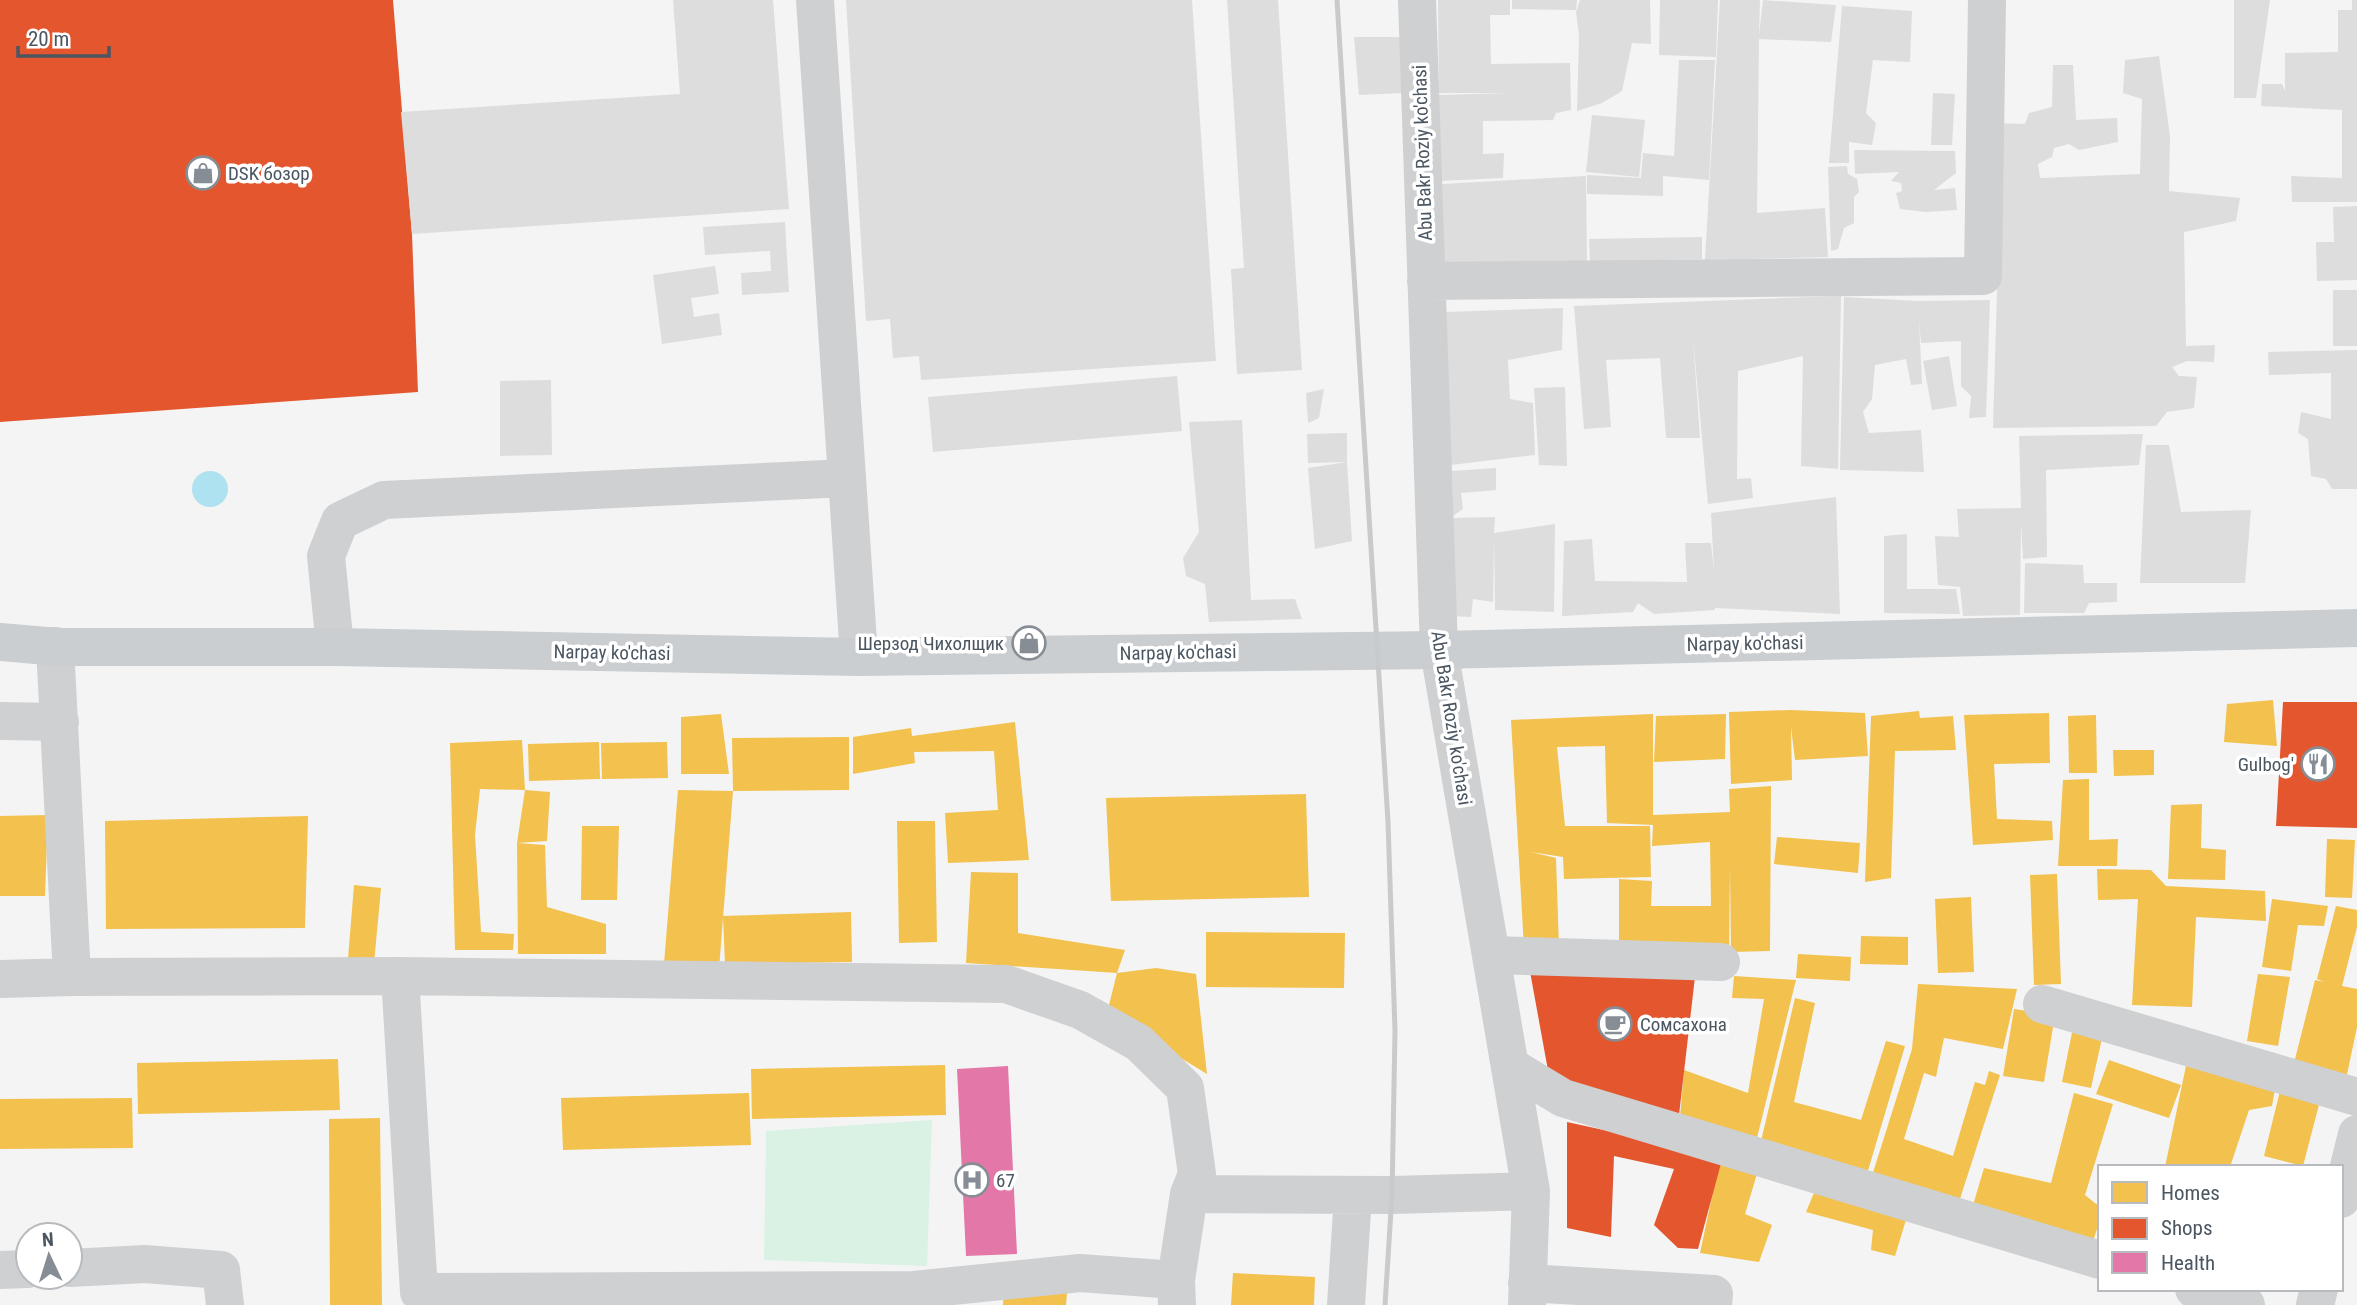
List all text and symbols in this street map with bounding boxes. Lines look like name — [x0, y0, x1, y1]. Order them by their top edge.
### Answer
scale bar — [18, 14, 108, 58]
text: 20 m — [28, 27, 69, 51]
street label: Abu Bakr Roziy ko'chasi — [1408, 65, 1437, 241]
shop icon: DSK бозор — [184, 154, 222, 192]
place label: DSK бозор — [228, 162, 310, 185]
shop icon: Шерзод Чихолщик — [1010, 624, 1048, 662]
street label: Abu Bakr Roziy ko'chasi — [1426, 629, 1477, 807]
street label: Narpay ko'chasi — [1686, 631, 1804, 656]
place label: Шерзод Чихолщик — [857, 632, 1004, 655]
street label: Narpay ko'chasi — [553, 640, 671, 665]
street label: Narpay ko'chasi — [1119, 640, 1237, 665]
restaurant icon: Gulbog' — [2299, 745, 2337, 783]
place label: Gulbog' — [2238, 753, 2294, 776]
cafe icon: Сомсахона — [1596, 1005, 1634, 1043]
place label: Сомсахона — [1640, 1013, 1727, 1036]
hospital icon: 67 — [953, 1161, 991, 1199]
legend — [2098, 1165, 2343, 1291]
place label: 67 — [996, 1169, 1015, 1192]
text: Homes — [2161, 1181, 2220, 1205]
text: Shops — [2161, 1216, 2213, 1240]
north arrow — [14, 1221, 84, 1291]
text: N — [41, 1228, 54, 1251]
text: Health — [2161, 1251, 2215, 1275]

